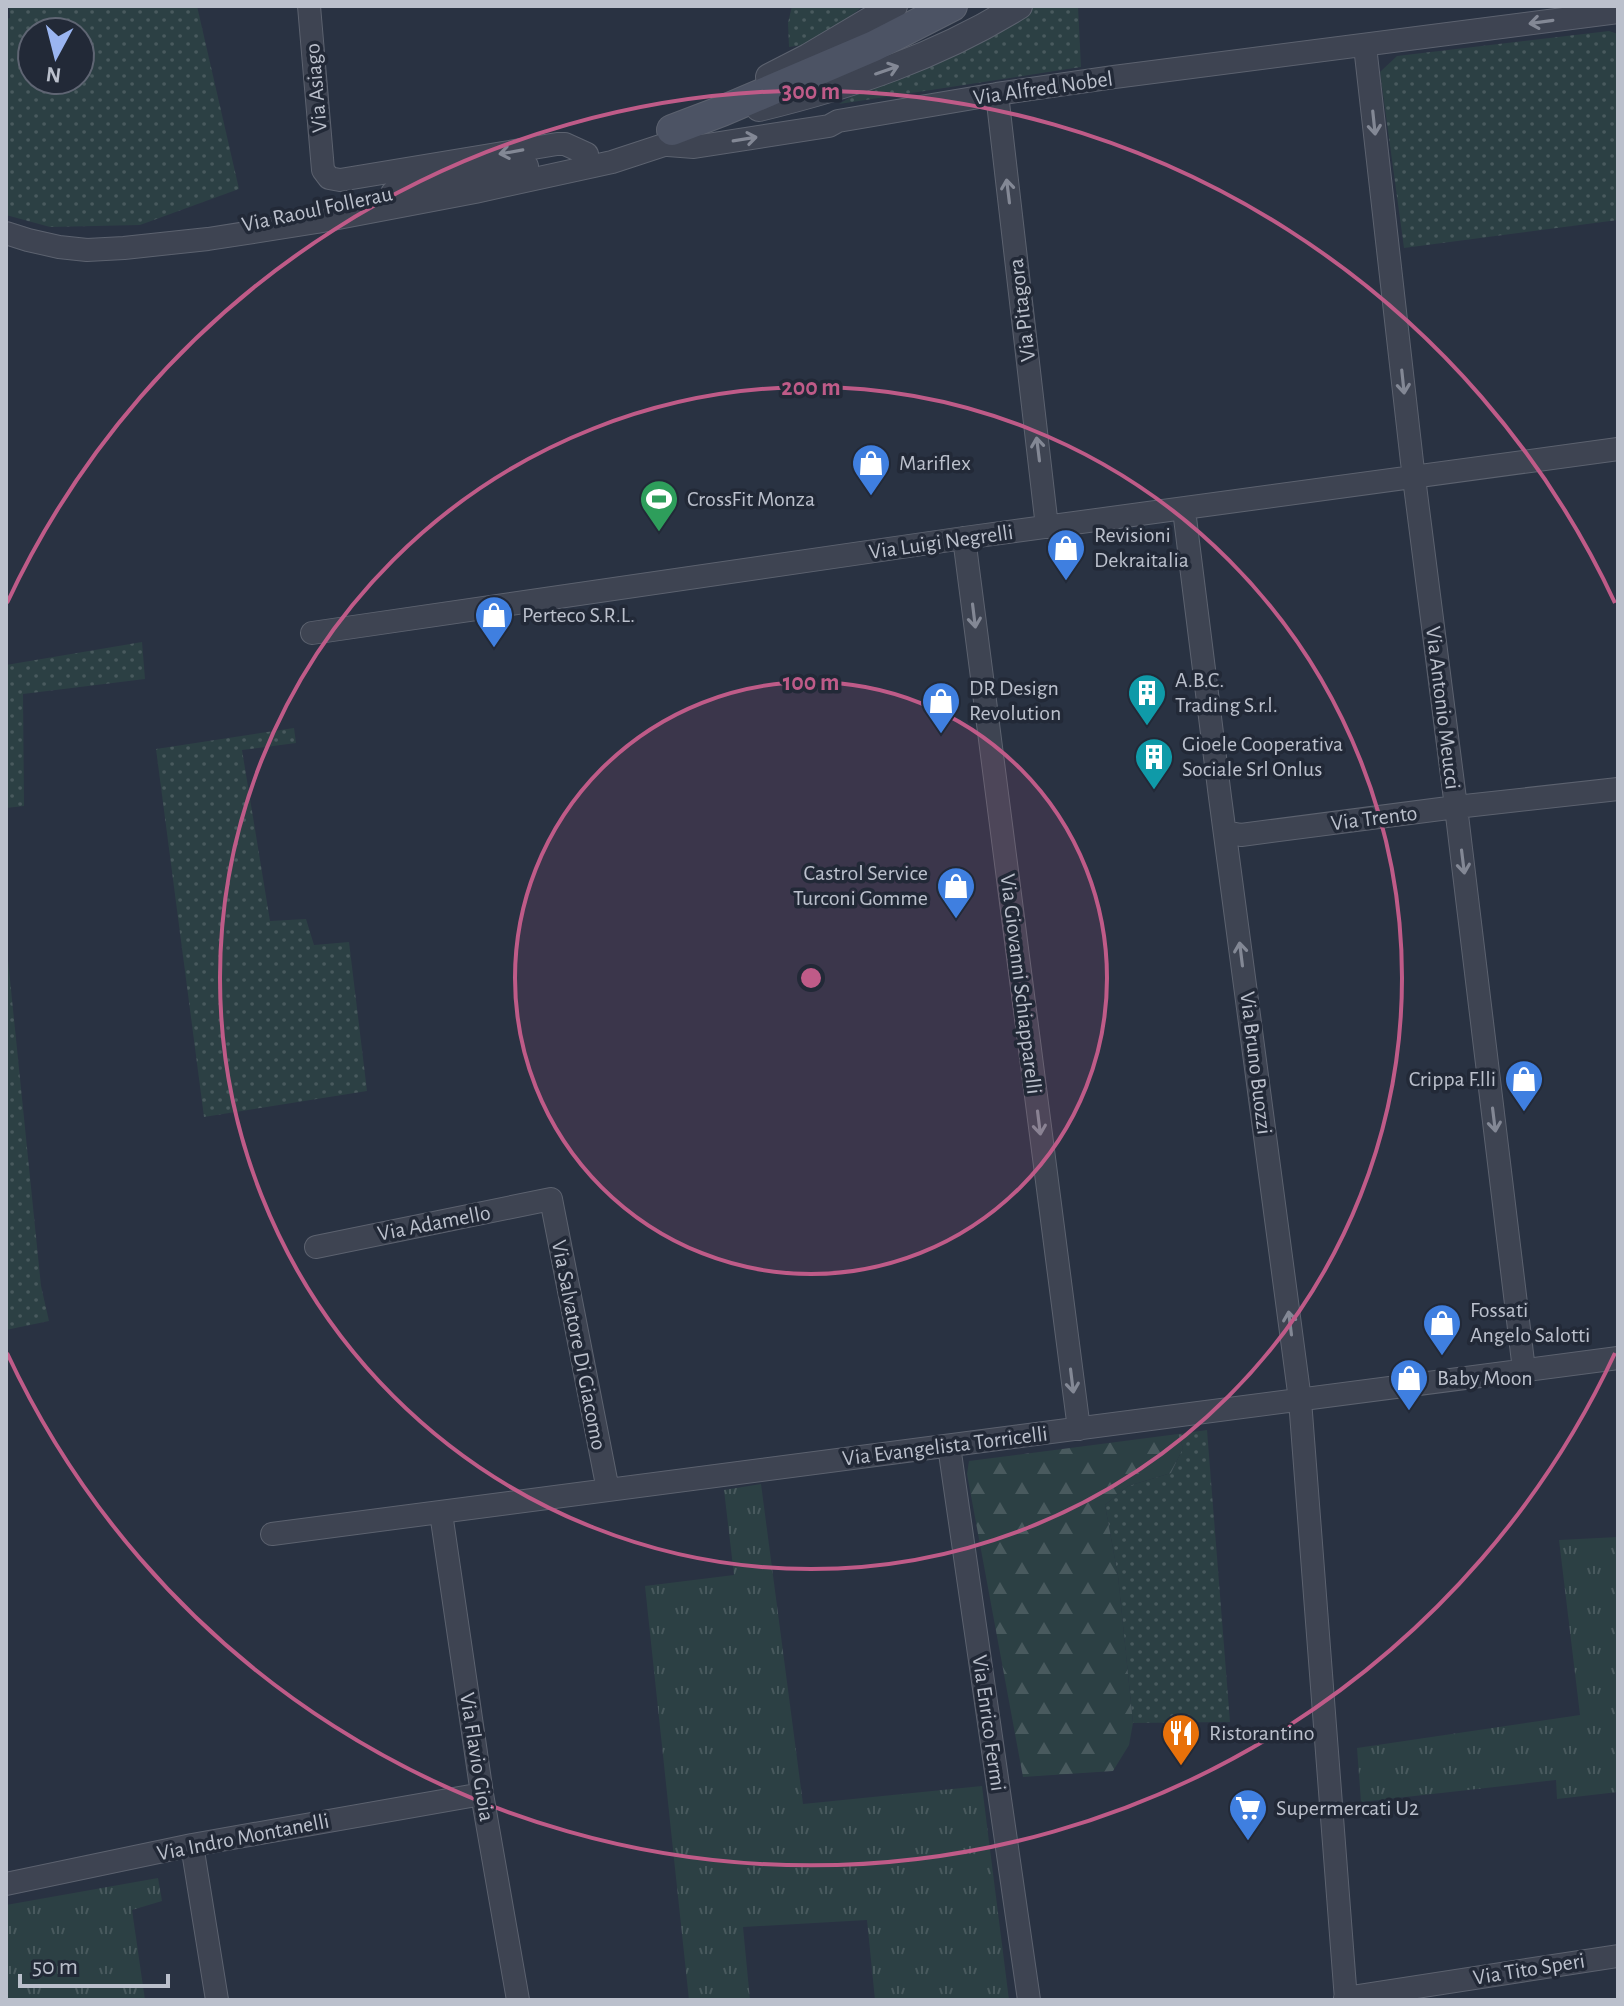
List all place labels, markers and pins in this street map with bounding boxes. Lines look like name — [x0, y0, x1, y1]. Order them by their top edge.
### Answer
shop icon: Mariflex — [850, 442, 892, 497]
place label: Mariflex — [899, 452, 971, 474]
sports icon: CrossFit Monza — [638, 478, 680, 533]
place label: CrossFit Monza — [687, 488, 815, 510]
place label: Revisioni Dekraitalia — [1094, 524, 1189, 571]
shop icon: Revisioni Dekraitalia — [1045, 527, 1087, 582]
shop icon: Perteco S.R.L. — [473, 594, 515, 649]
place label: Perteco S.R.L. — [522, 604, 635, 626]
place label: A.B.C. Trading S.r.l. — [1175, 669, 1278, 716]
building icon: A.B.C. Trading S.r.l. — [1126, 672, 1168, 727]
place label: DR Design Revolution — [969, 677, 1061, 724]
shop icon: DR Design Revolution — [920, 680, 962, 735]
place label: Gioele Cooperativa Sociale Srl Onlus — [1182, 733, 1343, 780]
building icon: Gioele Cooperativa Sociale Srl Onlus — [1133, 736, 1175, 791]
place label: Castrol Service Turconi Gomme — [793, 862, 928, 909]
shop icon: Castrol Service Turconi Gomme — [935, 865, 977, 920]
centre of rings — [797, 964, 825, 992]
shop icon: Crippa F.lli — [1503, 1058, 1545, 1113]
place label: Crippa F.lli — [1409, 1068, 1496, 1090]
place label: Fossati Angelo Salotti — [1470, 1299, 1590, 1346]
shop icon: Fossati Angelo Salotti — [1421, 1302, 1463, 1357]
shop icon: Baby Moon — [1388, 1357, 1430, 1412]
place label: Baby Moon — [1437, 1367, 1533, 1389]
restaurant icon: Ristorantino — [1160, 1712, 1202, 1767]
place label: Ristorantino — [1209, 1722, 1315, 1744]
supermarket icon: Supermercati U2 — [1227, 1787, 1269, 1842]
place label: Supermercati U2 — [1276, 1797, 1419, 1819]

